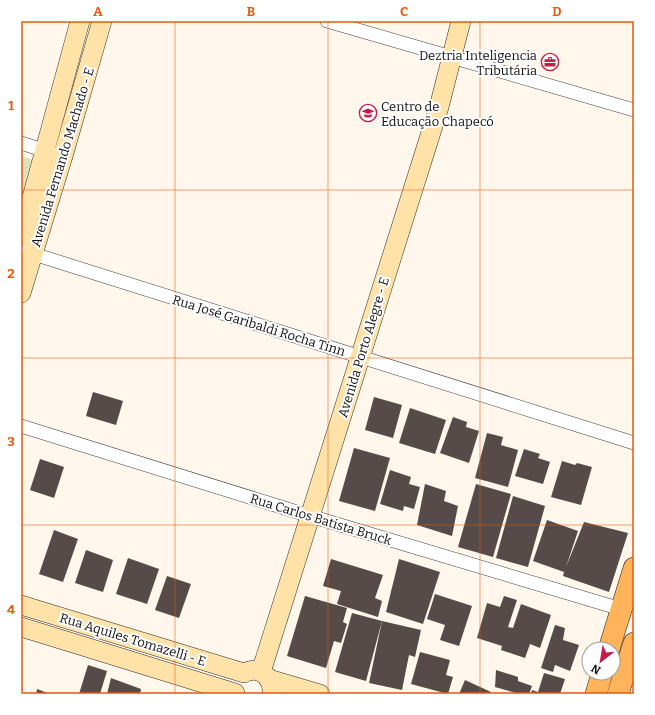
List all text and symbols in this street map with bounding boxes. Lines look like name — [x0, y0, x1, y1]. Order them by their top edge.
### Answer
text: A — [93, 4, 103, 19]
text: B — [247, 4, 255, 19]
text: C — [400, 4, 408, 19]
text: D — [552, 4, 562, 19]
place label: Deztria Inteligencia Tributária — [419, 48, 537, 78]
office icon: Deztria Inteligencia Tributária — [540, 52, 560, 72]
street label: Avenida Fernando Machado - E — [28, 66, 97, 249]
text: 1 — [8, 98, 14, 113]
place label: Centro de Educação Chapecó — [381, 99, 494, 129]
school or university icon: Centro de Educação Chapecó — [358, 103, 378, 123]
text: 2 — [7, 266, 15, 281]
street label: Avenida Porto Alegre - E — [335, 275, 392, 419]
street label: Rua José Garibaldi Rocha Tinn — [171, 292, 348, 359]
text: 3 — [7, 434, 15, 449]
street label: Rua Carlos Batista Bruck — [248, 491, 394, 548]
text: 4 — [7, 602, 15, 617]
street label: Rua Aquiles Tomazelli - E — [58, 610, 208, 669]
north arrow — [581, 641, 621, 681]
text: N — [589, 661, 603, 677]

